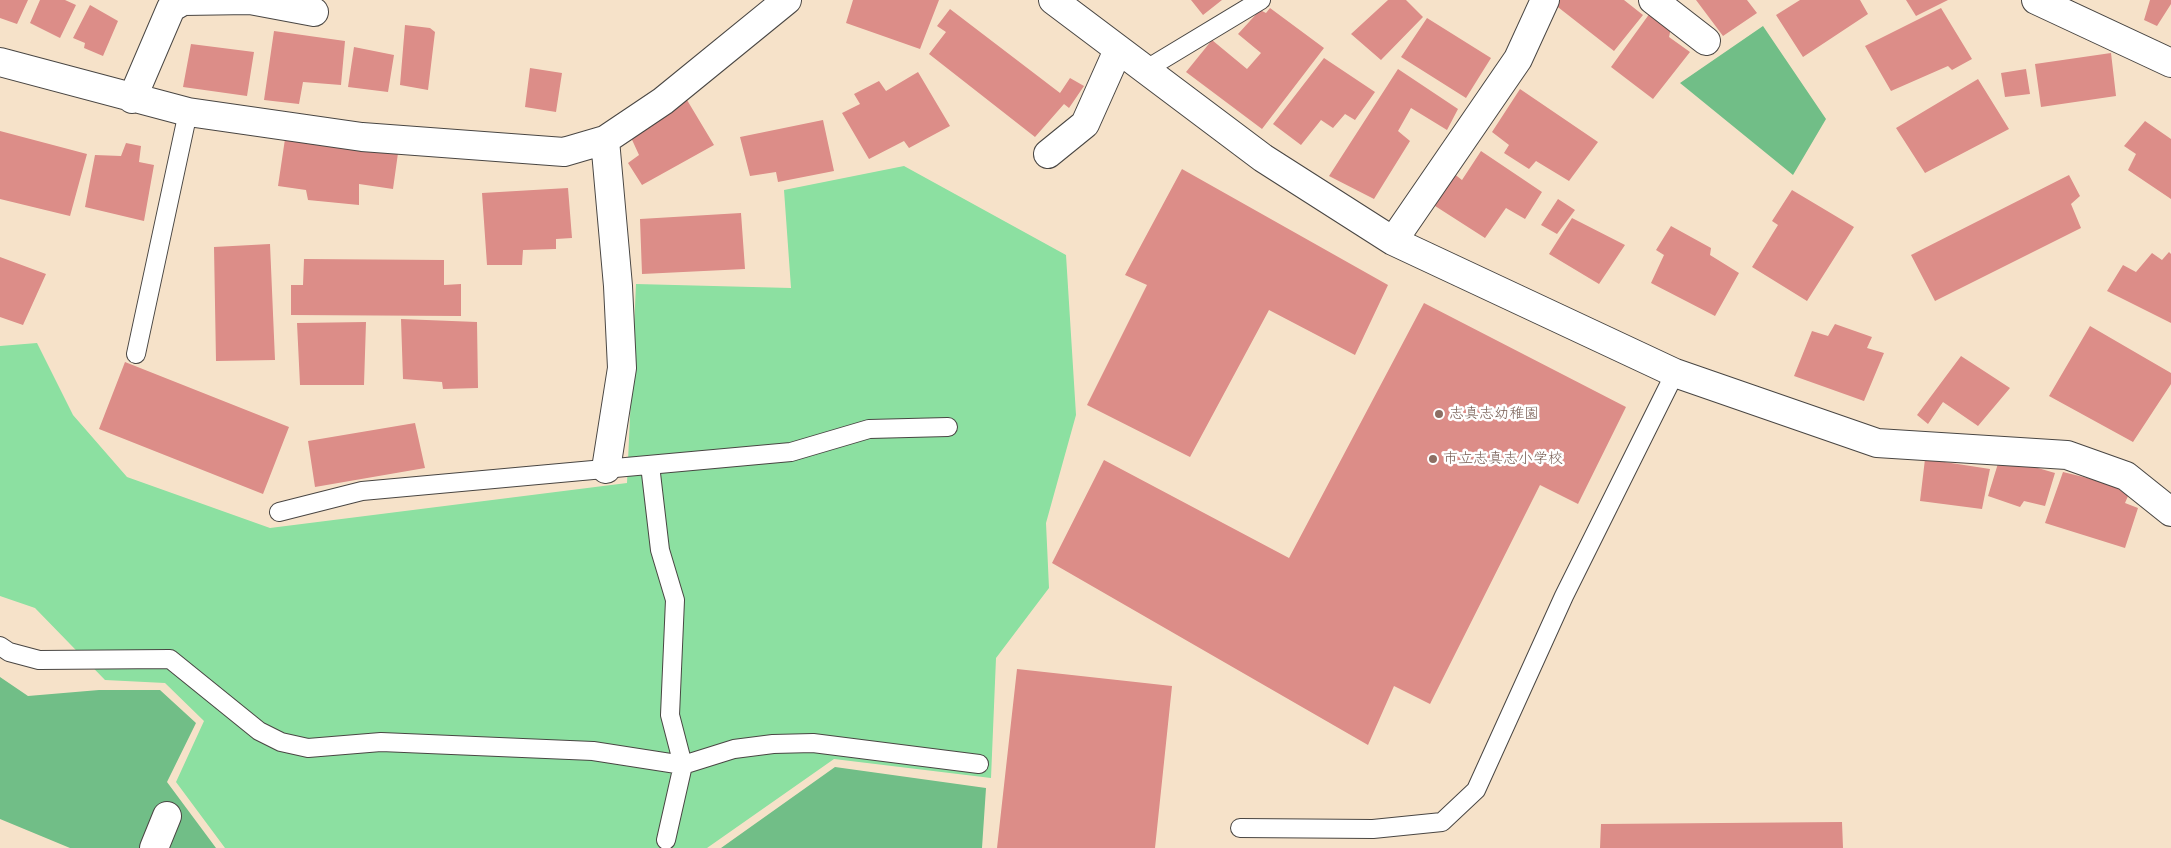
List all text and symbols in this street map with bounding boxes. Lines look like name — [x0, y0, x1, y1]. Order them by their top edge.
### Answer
place label: 志真志幼稚園 — [1449, 405, 1539, 423]
marker: 志真志幼稚園 — [1433, 408, 1445, 420]
place label: 市立志真志小学校 — [1443, 450, 1563, 468]
marker: 市立志真志小学校 — [1427, 453, 1439, 465]

